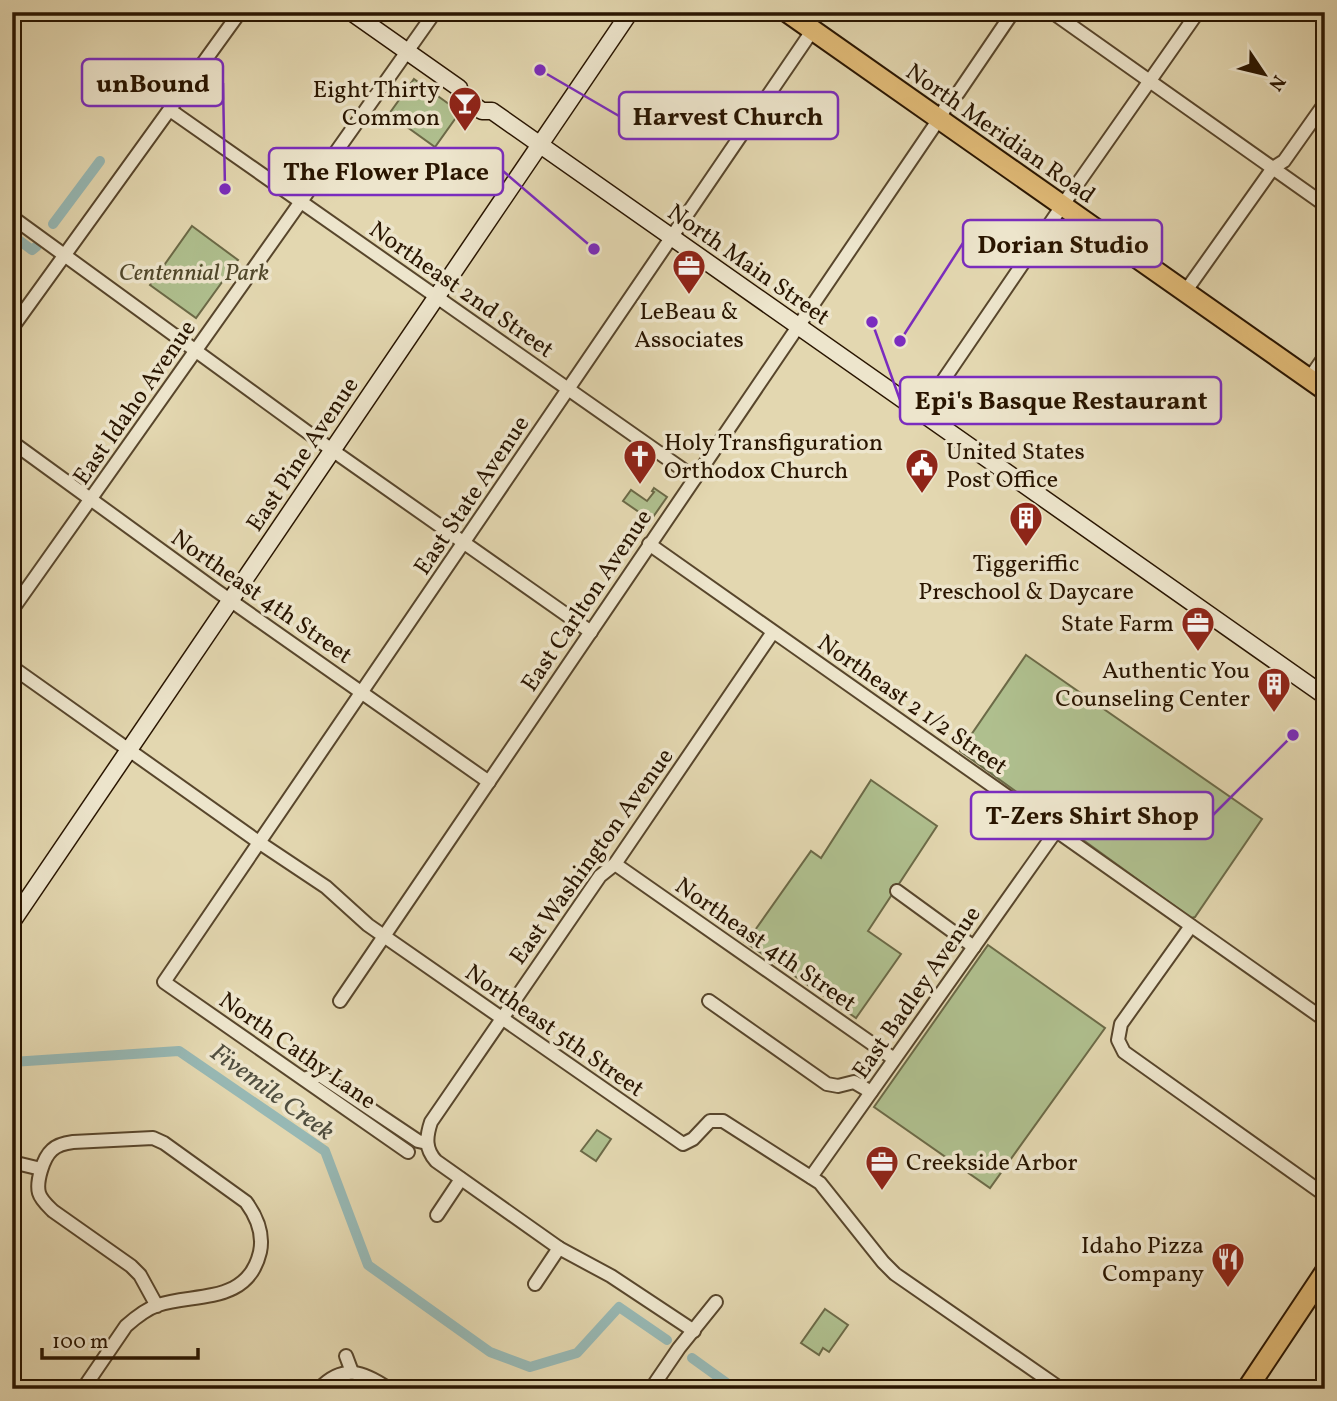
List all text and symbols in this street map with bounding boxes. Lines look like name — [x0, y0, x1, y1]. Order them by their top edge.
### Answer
north arrow — [1228, 38, 1298, 108]
street label: North Meridian Road — [898, 56, 1102, 213]
callout: unBound — [82, 59, 223, 106]
text: unBound — [96, 67, 210, 103]
text: N — [1262, 69, 1291, 96]
place label: Eight Thirty Common — [313, 74, 440, 136]
bar icon: Eight Thirty Common — [446, 84, 484, 133]
callout: Harvest Church — [619, 92, 838, 139]
text: Harvest Church — [632, 100, 824, 136]
callout: The Flower Place — [269, 148, 503, 195]
text: The Flower Place — [283, 155, 489, 191]
street label: North Main Street — [660, 197, 836, 335]
street label: Northeast 2nd Street — [362, 214, 560, 367]
callout: Dorian Studio — [963, 220, 1162, 267]
text: Dorian Studio — [977, 228, 1149, 264]
office icon: LeBeau & Associates — [670, 247, 708, 296]
park label: Centennial Park — [119, 257, 269, 291]
place label: LeBeau & Associates — [634, 296, 744, 358]
street label: East Idaho Avenue — [66, 314, 205, 492]
street label: East Pine Avenue — [239, 371, 368, 539]
callout: Epi's Basque Restaurant — [900, 377, 1221, 424]
text: Epi's Basque Restaurant — [915, 384, 1208, 420]
street label: East State Avenue — [407, 410, 539, 583]
place label: Holy Transfiguration Orthodox Church — [664, 427, 883, 489]
place label: United States Post Office — [946, 436, 1085, 498]
church icon: Holy Transfiguration Orthodox Church — [621, 437, 659, 486]
public building icon: United States Post Office — [903, 446, 941, 495]
building icon: Tiggeriffic Preschool & Daycare — [1007, 499, 1045, 548]
street label: East Carlton Avenue — [514, 503, 661, 699]
street label: Northeast 4th Street — [163, 522, 359, 673]
place label: Tiggeriffic Preschool & Daycare — [918, 548, 1134, 610]
office icon: State Farm — [1179, 604, 1217, 653]
place label: State Farm — [1061, 608, 1174, 642]
street label: Northeast 2 1/2 Street — [810, 627, 1014, 784]
place label: Authentic You Counseling Center — [1055, 655, 1250, 717]
building icon: Authentic You Counseling Center — [1255, 665, 1293, 714]
street label: East Washington Avenue — [502, 742, 683, 973]
callout: T-Zers Shirt Shop — [971, 792, 1213, 839]
text: T-Zers Shirt Shop — [985, 799, 1199, 835]
street label: Northeast 4th Street — [667, 870, 863, 1021]
street label: East Badley Avenue — [845, 900, 990, 1087]
street label: Northeast 5th Street — [457, 957, 651, 1106]
street label: North Cathy Lane — [211, 985, 383, 1119]
water label: Fivemile Creek — [202, 1035, 341, 1150]
office icon: Creekside Arbor — [863, 1143, 901, 1192]
place label: Creekside Arbor — [906, 1147, 1078, 1181]
place label: Idaho Pizza Company — [1081, 1230, 1204, 1292]
restaurant icon: Idaho Pizza Company — [1209, 1240, 1247, 1289]
scale bar — [42, 1317, 198, 1361]
text: 100 m — [52, 1328, 109, 1357]

